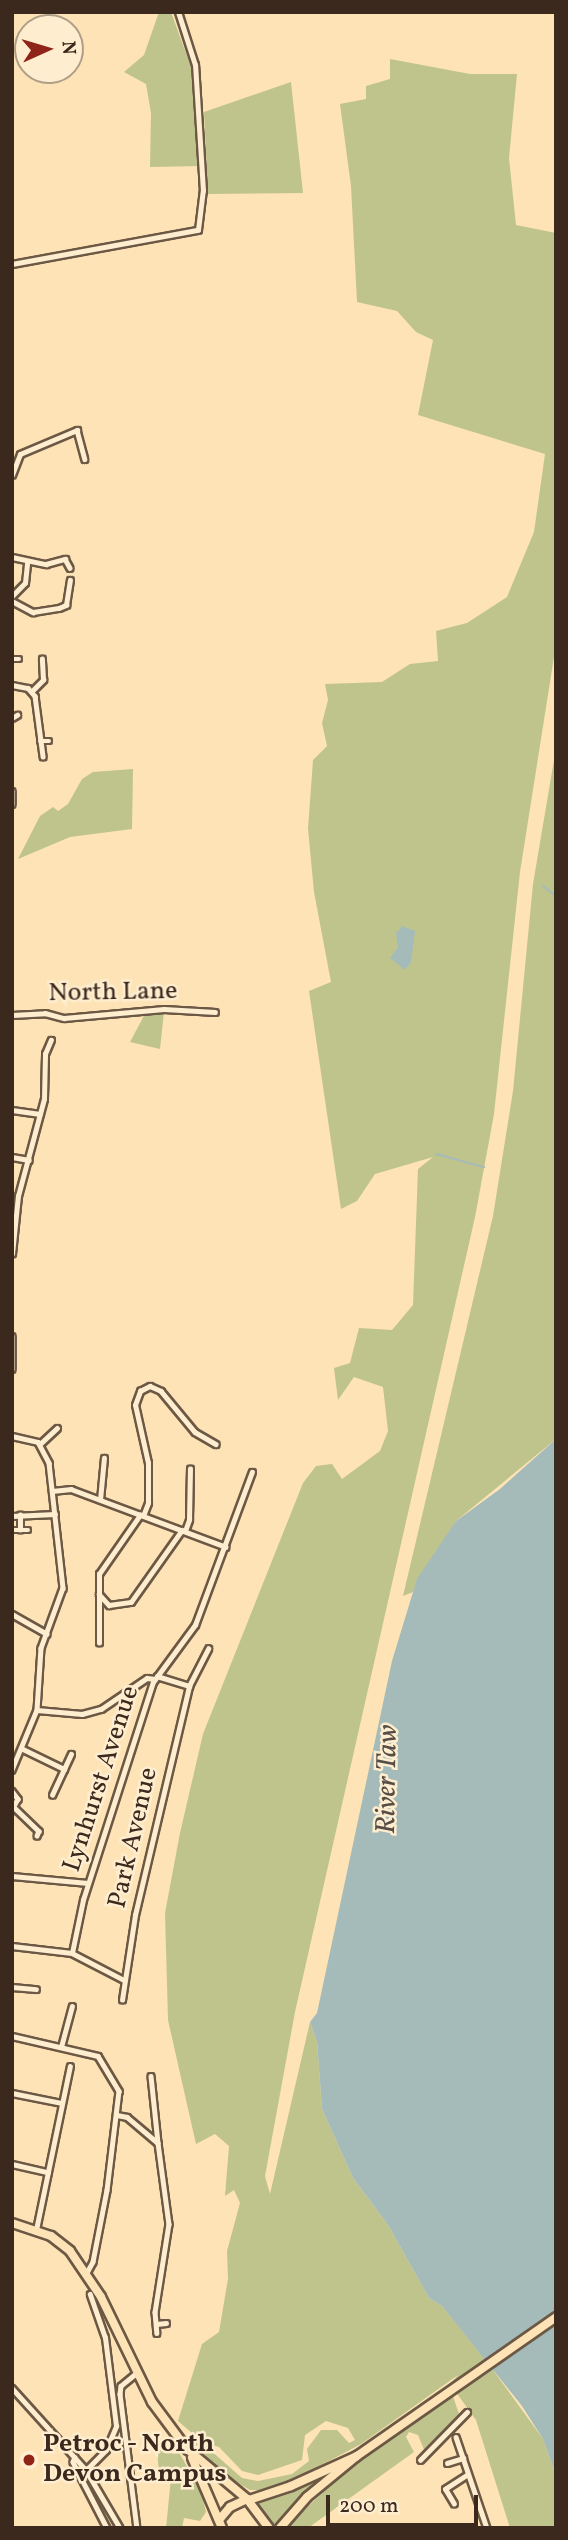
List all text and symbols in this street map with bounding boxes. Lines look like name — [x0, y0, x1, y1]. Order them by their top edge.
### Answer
north arrow — [14, 14, 84, 84]
text: N — [55, 40, 81, 55]
street label: North Lane — [48, 976, 178, 1010]
street label: Lynhurst Avenue — [57, 1682, 147, 1876]
water label: River Taw — [370, 1724, 406, 1834]
street label: Park Avenue — [103, 1765, 165, 1911]
place label: Petroc - North Devon Campus — [43, 2429, 227, 2490]
marker: Petroc - North Devon Campus — [21, 2452, 37, 2468]
scale bar — [330, 2480, 482, 2524]
text: 200 m — [339, 2492, 399, 2521]

